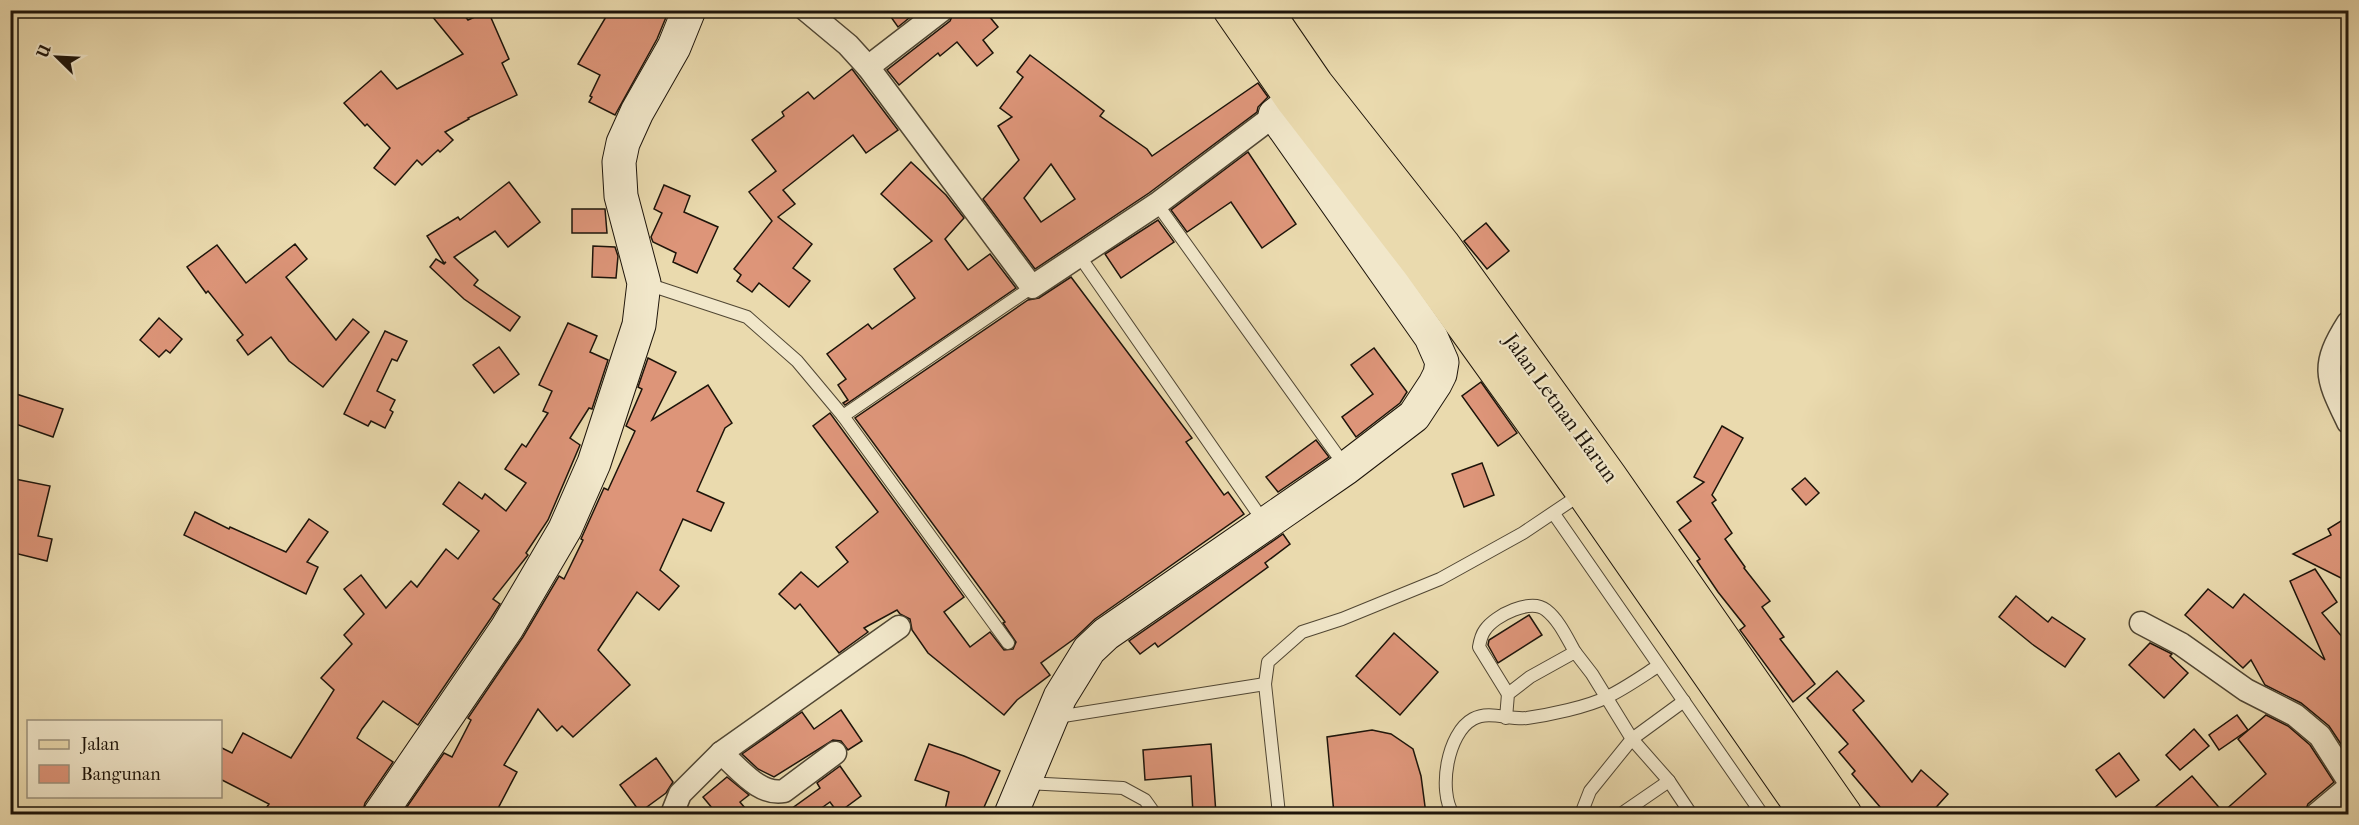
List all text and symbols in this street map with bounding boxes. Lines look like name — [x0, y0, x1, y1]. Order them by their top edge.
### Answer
north arrow — [27, 27, 87, 87]
text: U — [32, 41, 55, 62]
street label: Jalan Letnan Harun — [1498, 327, 1623, 487]
legend — [27, 720, 222, 798]
text: Jalan — [79, 734, 120, 755]
text: Bangunan — [81, 764, 161, 785]

